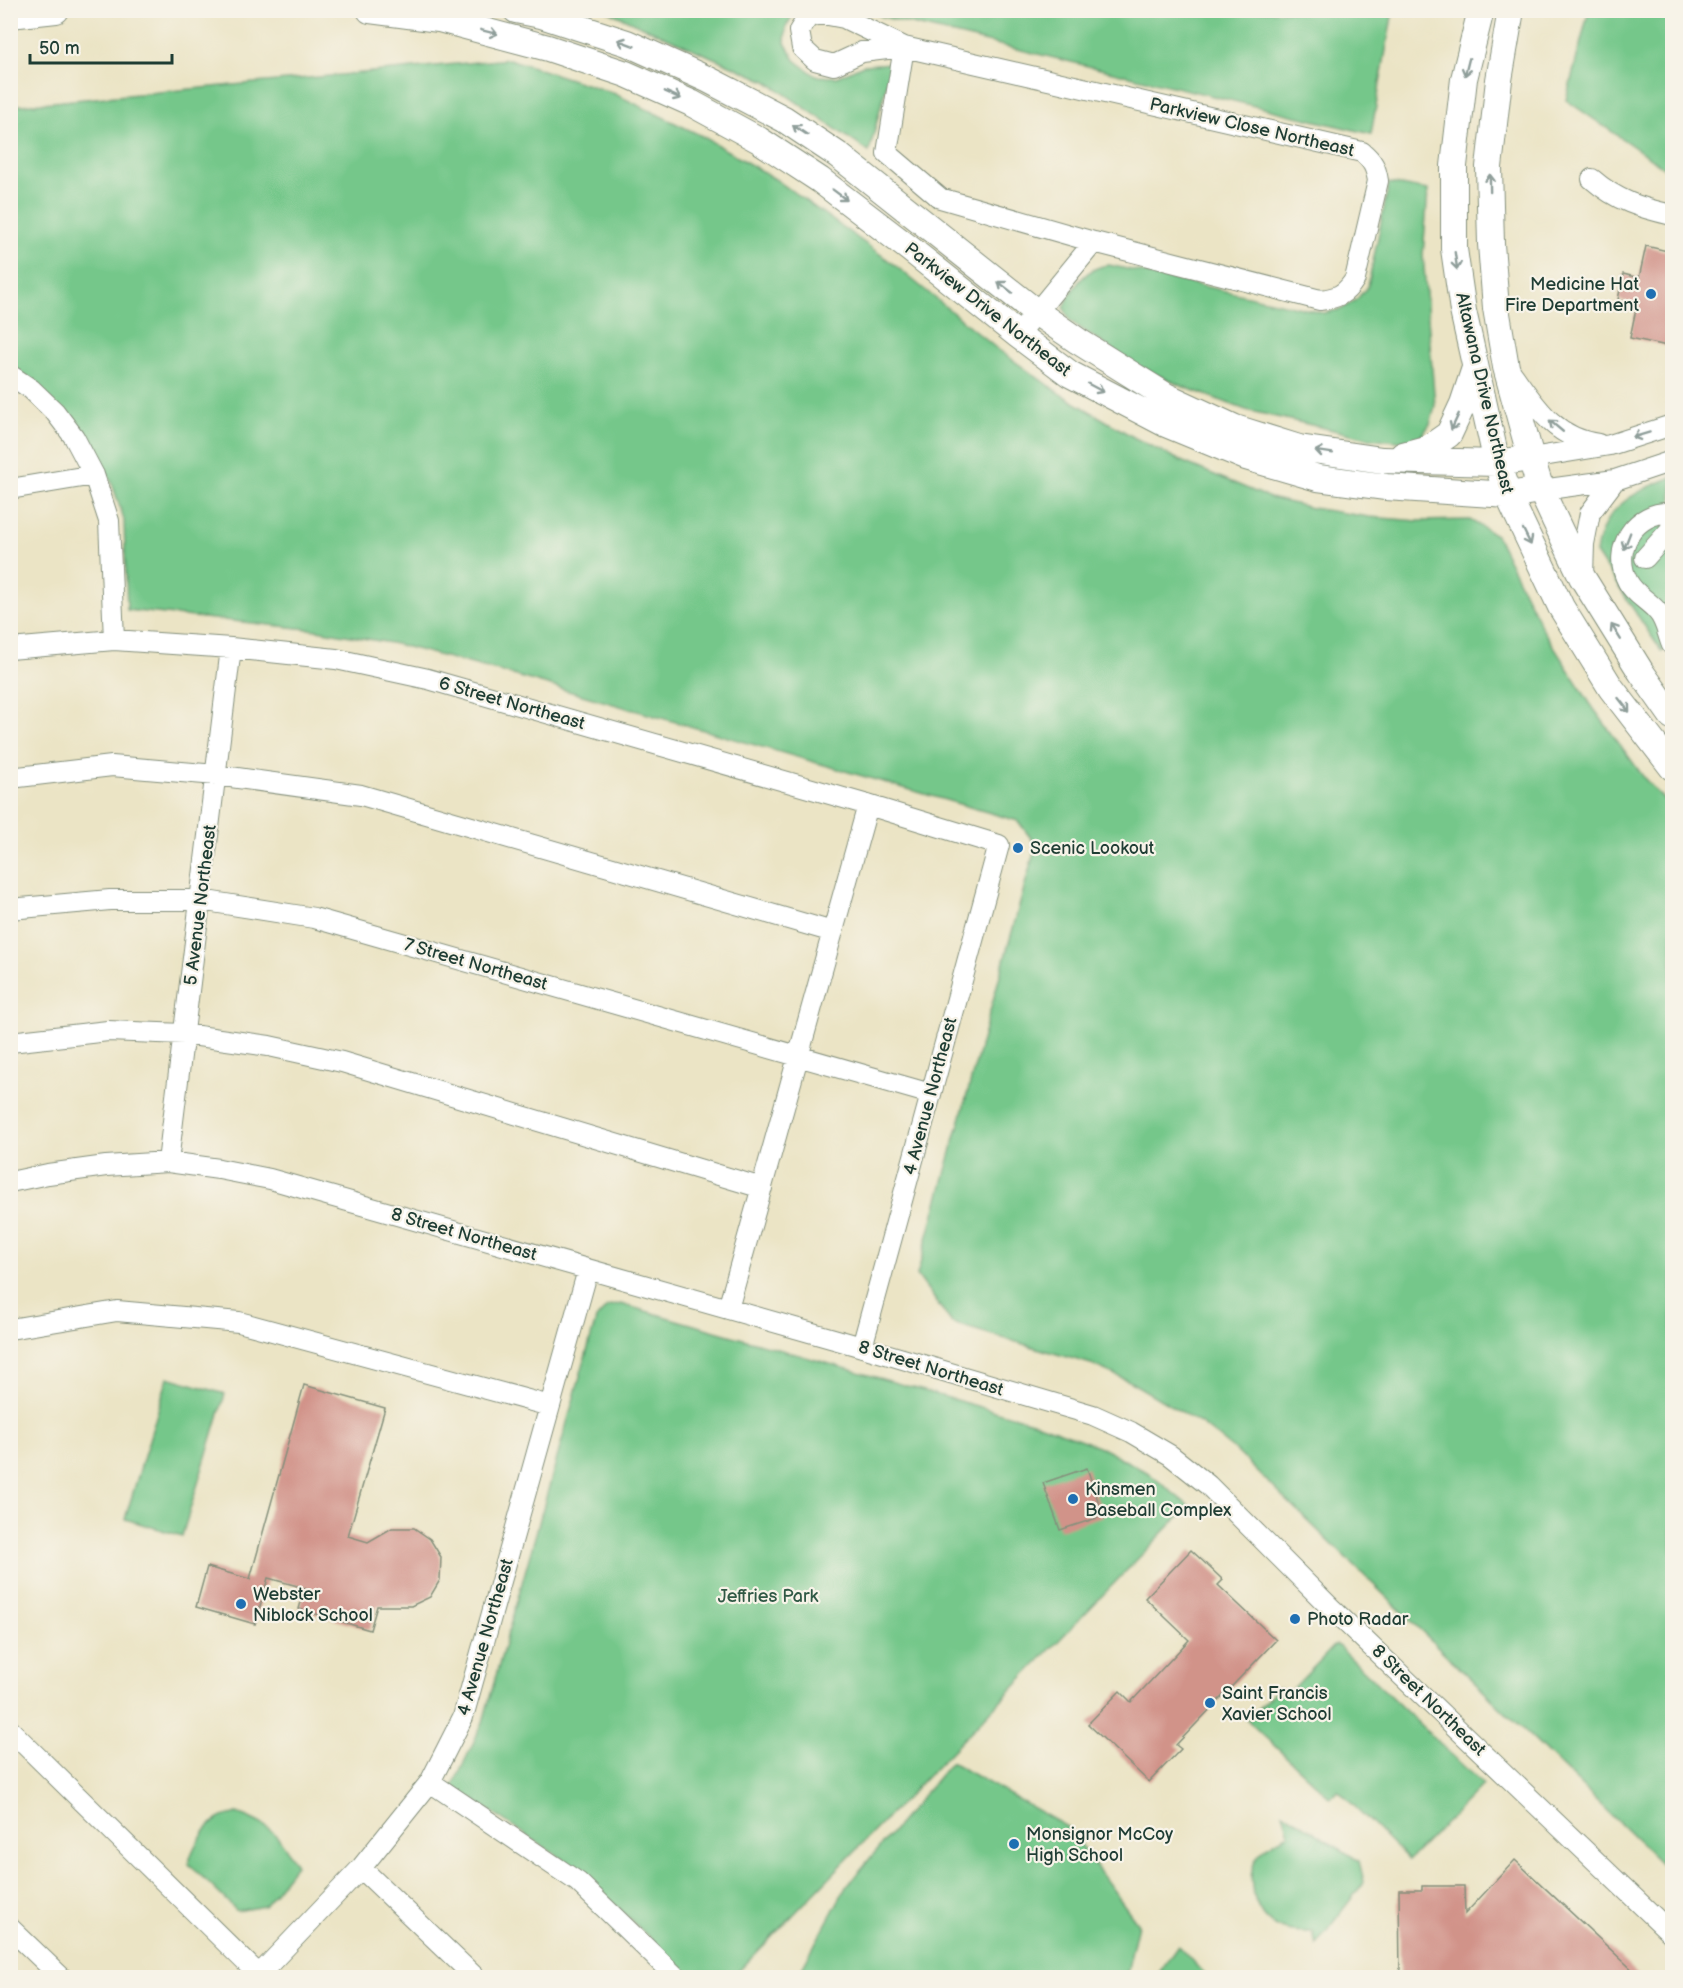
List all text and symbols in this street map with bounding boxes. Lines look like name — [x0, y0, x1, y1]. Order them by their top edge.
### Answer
scale bar — [30, 27, 172, 65]
one-way arrow — [479, 27, 498, 39]
one-way arrow — [617, 37, 636, 48]
text: 50 m — [39, 38, 80, 59]
one-way arrow — [1461, 57, 1472, 76]
one-way arrow — [664, 90, 682, 101]
street label: Parkview Close Northeast — [1148, 94, 1357, 161]
one-way arrow — [793, 124, 809, 136]
one-way arrow — [1484, 174, 1495, 194]
one-way arrow — [832, 189, 848, 202]
street label: Parkview Drive Northeast — [900, 238, 1075, 381]
one-way arrow — [1450, 251, 1461, 271]
place label: Medicine Hat Fire Department — [1505, 274, 1639, 316]
one-way arrow — [997, 281, 1013, 294]
marker: Medicine Hat Fire Department — [1644, 287, 1658, 301]
street label: Altawana Drive Northeast — [1451, 290, 1518, 496]
one-way arrow — [1087, 383, 1105, 394]
one-way arrow — [1448, 413, 1460, 431]
one-way arrow — [1549, 419, 1564, 433]
one-way arrow — [1632, 431, 1651, 442]
one-way arrow — [1315, 446, 1334, 457]
one-way arrow — [1522, 527, 1534, 545]
one-way arrow — [1620, 532, 1631, 550]
one-way arrow — [1610, 624, 1622, 641]
street label: 6 Street Northeast — [436, 673, 588, 735]
one-way arrow — [1618, 697, 1631, 713]
street label: 5 Avenue Northeast — [180, 823, 221, 987]
place label: Scenic Lookout — [1030, 838, 1155, 859]
marker: Scenic Lookout — [1011, 841, 1025, 855]
street label: 7 Street Northeast — [402, 934, 550, 995]
street label: 4 Avenue Northeast — [899, 1015, 962, 1177]
street label: 8 Street Northeast — [389, 1204, 540, 1265]
street label: 8 Street Northeast — [856, 1336, 1006, 1401]
place label: Kinsmen Baseball Complex — [1085, 1479, 1232, 1521]
marker: Kinsmen Baseball Complex — [1066, 1492, 1080, 1506]
street label: 4 Avenue Northeast — [453, 1556, 518, 1718]
place label: Webster Niblock School — [253, 1584, 373, 1626]
park label: Jeffries Park — [718, 1586, 819, 1607]
marker: Webster Niblock School — [234, 1597, 248, 1611]
place label: Photo Radar — [1307, 1609, 1409, 1630]
marker: Photo Radar — [1288, 1612, 1302, 1626]
street label: 8 Street Northeast — [1367, 1641, 1490, 1761]
place label: Saint Francis Xavier School — [1221, 1683, 1332, 1725]
marker: Saint Francis Xavier School — [1203, 1696, 1217, 1710]
place label: Monsignor McCoy High School — [1026, 1824, 1174, 1866]
marker: Monsignor McCoy High School — [1007, 1837, 1021, 1851]

